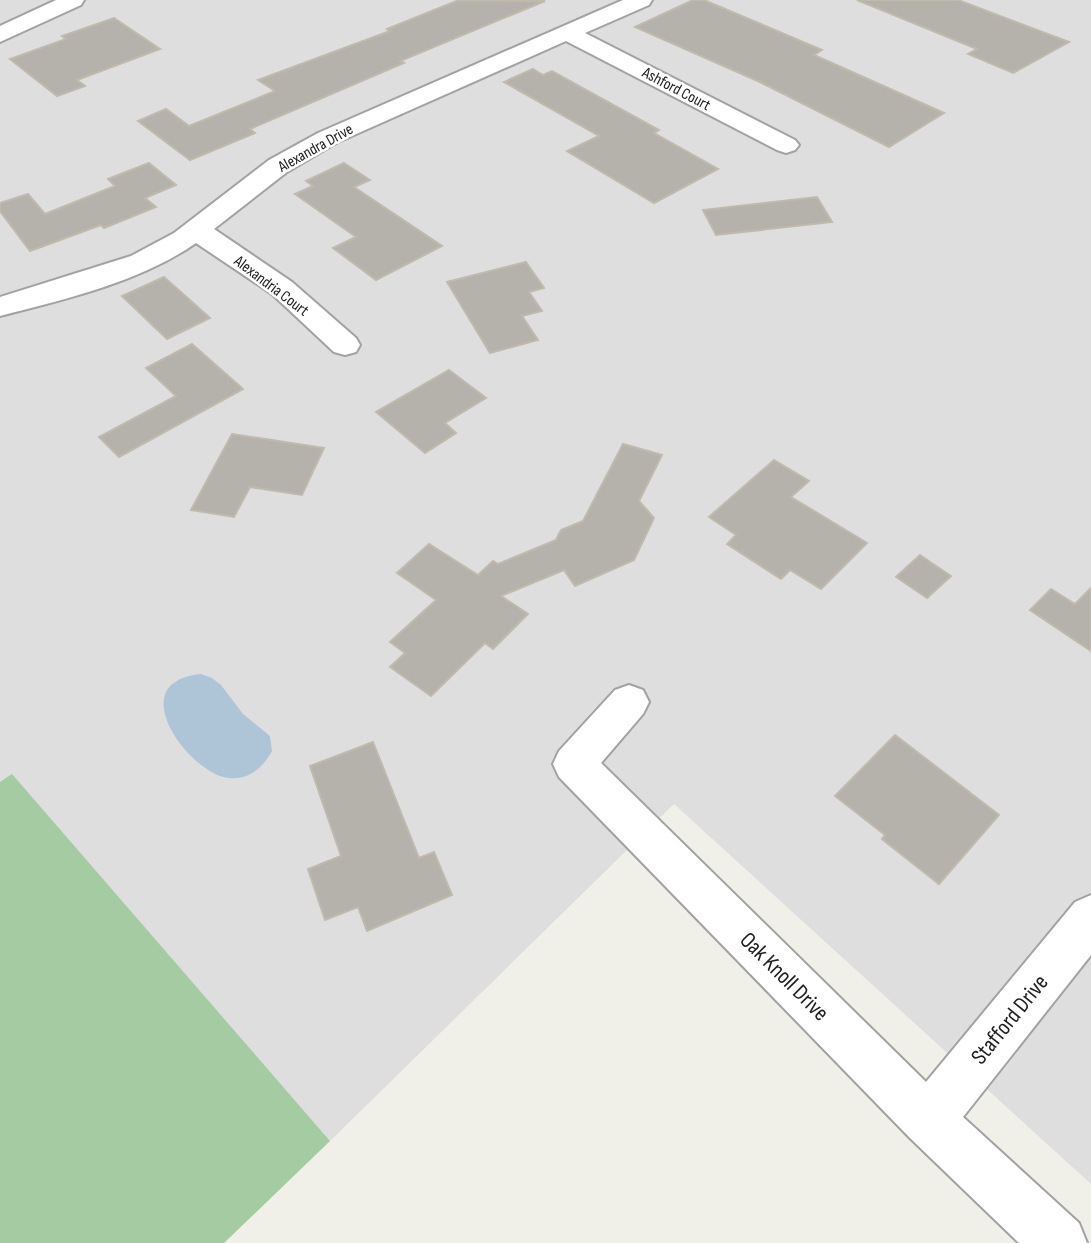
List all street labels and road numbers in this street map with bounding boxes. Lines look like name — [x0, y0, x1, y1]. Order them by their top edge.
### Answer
street label: Ashford Court — [638, 63, 714, 115]
street label: Alexandra Drive — [274, 120, 357, 177]
street label: Alexandria Court — [229, 251, 312, 321]
street label: Oak Knoll Drive — [734, 926, 835, 1027]
street label: Stafford Drive — [965, 969, 1054, 1070]

